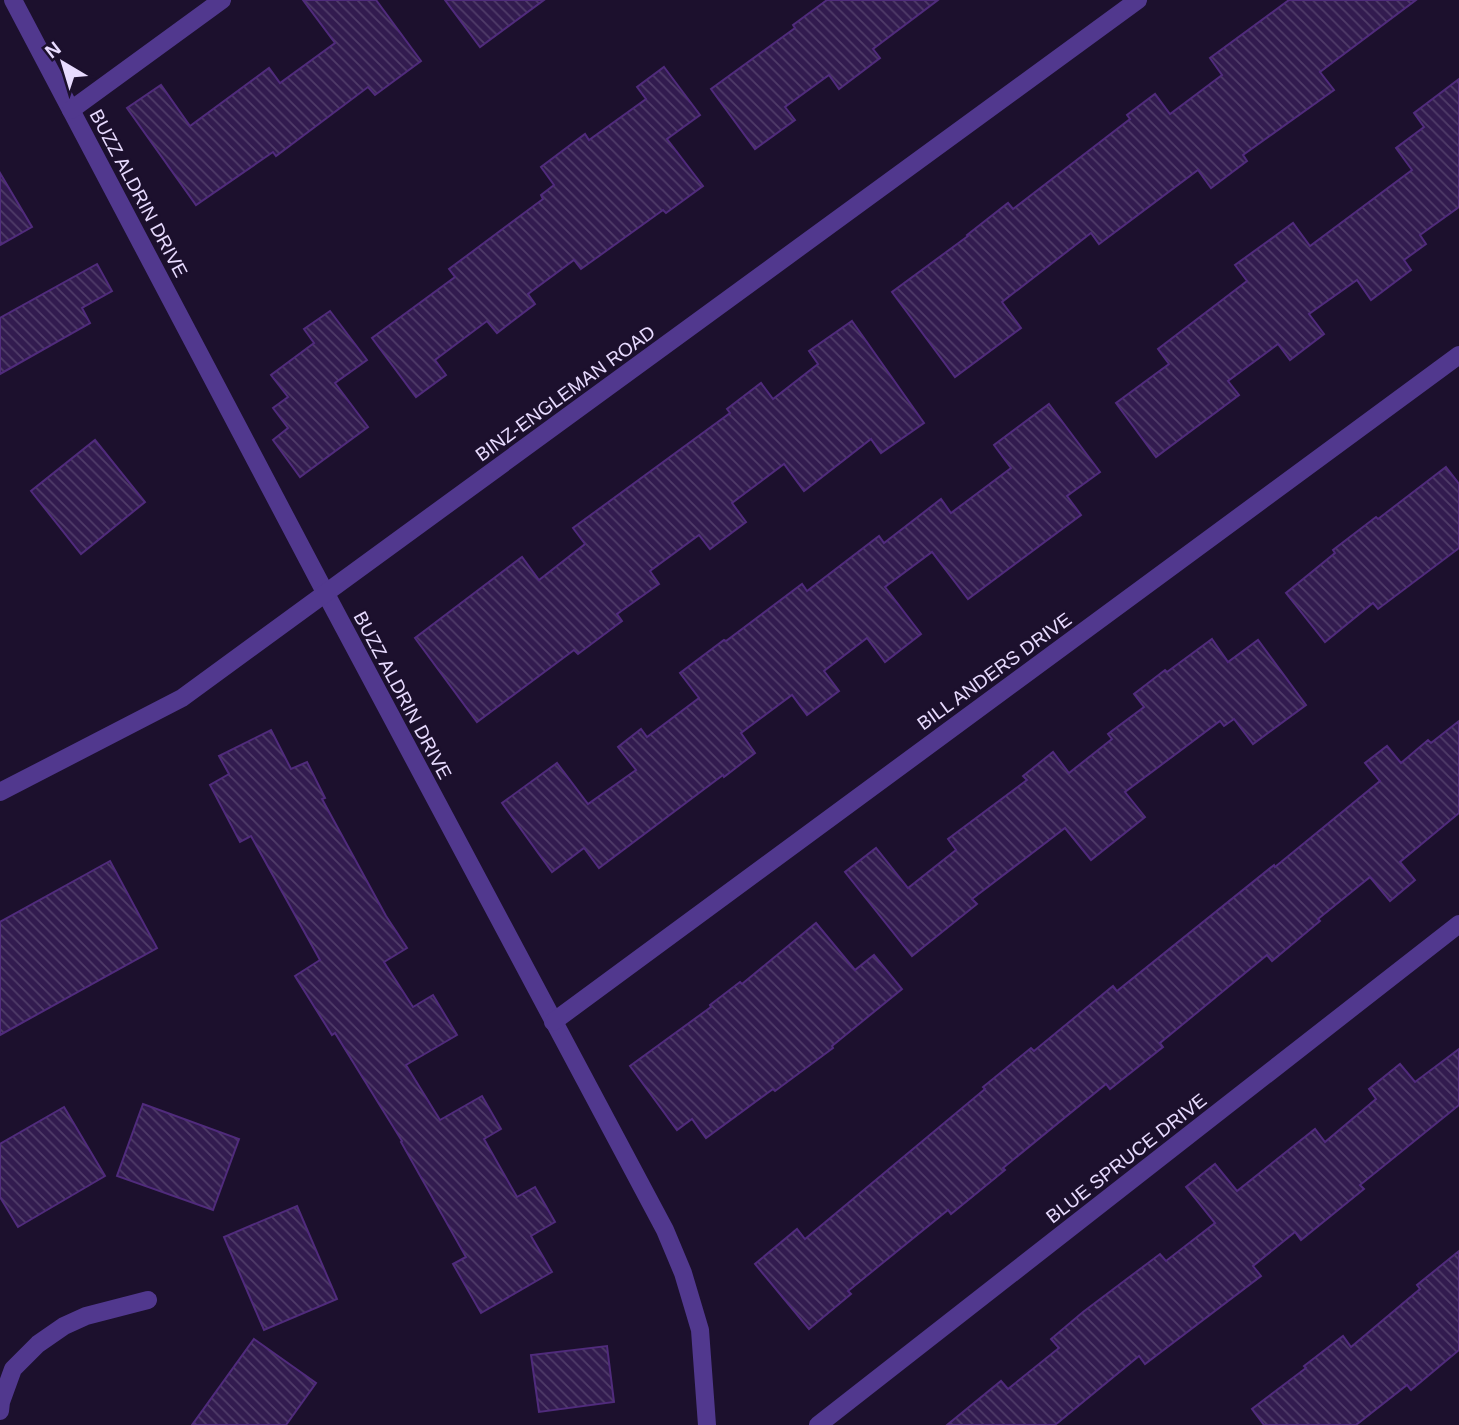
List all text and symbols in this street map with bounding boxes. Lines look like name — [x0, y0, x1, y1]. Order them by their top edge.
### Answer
north arrow — [28, 28, 98, 98]
text: N — [41, 37, 65, 62]
street label: BUZZ ALDRIN DRIVE — [85, 106, 192, 281]
street label: BINZ-ENGLEMAN ROAD — [472, 321, 659, 466]
street label: BUZZ ALDRIN DRIVE — [349, 608, 456, 783]
street label: BILL ANDERS DRIVE — [913, 608, 1075, 734]
street label: BLUE SPRUCE DRIVE — [1042, 1089, 1211, 1227]

